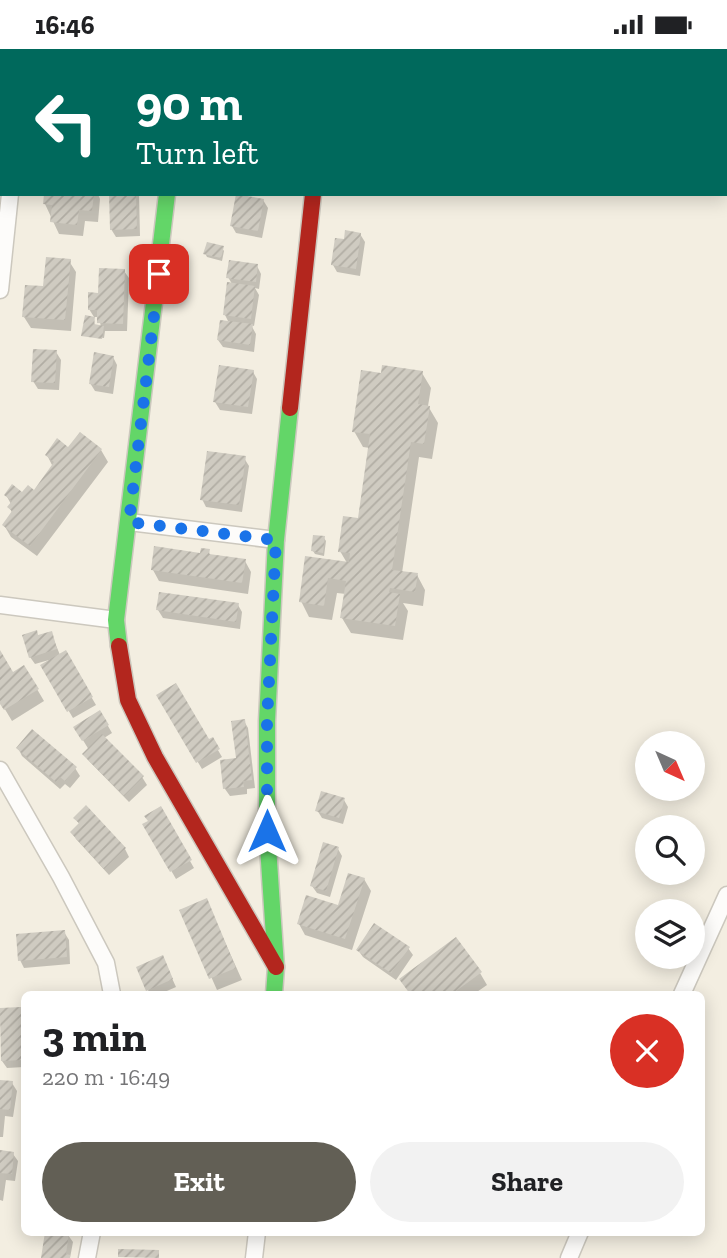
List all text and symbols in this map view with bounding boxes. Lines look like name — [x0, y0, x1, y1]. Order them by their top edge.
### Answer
text: 16:46 — [35, 9, 95, 41]
text: 90 m — [136, 74, 243, 133]
icon: left — [21, 77, 112, 168]
text: Turn left — [136, 134, 258, 172]
pin — [129, 244, 189, 304]
icon: arrive — [140, 255, 178, 293]
north arrow — [635, 731, 705, 801]
map controls — [635, 731, 705, 969]
position arrow — [230, 794, 304, 868]
button: search — [635, 815, 705, 885]
button: layers — [635, 899, 705, 969]
text: 3 min — [42, 1011, 147, 1062]
button: close — [610, 1014, 684, 1088]
text: 220 m · 16:49 — [42, 1063, 170, 1091]
button: Exit — [42, 1142, 356, 1222]
button: Share — [370, 1142, 684, 1222]

